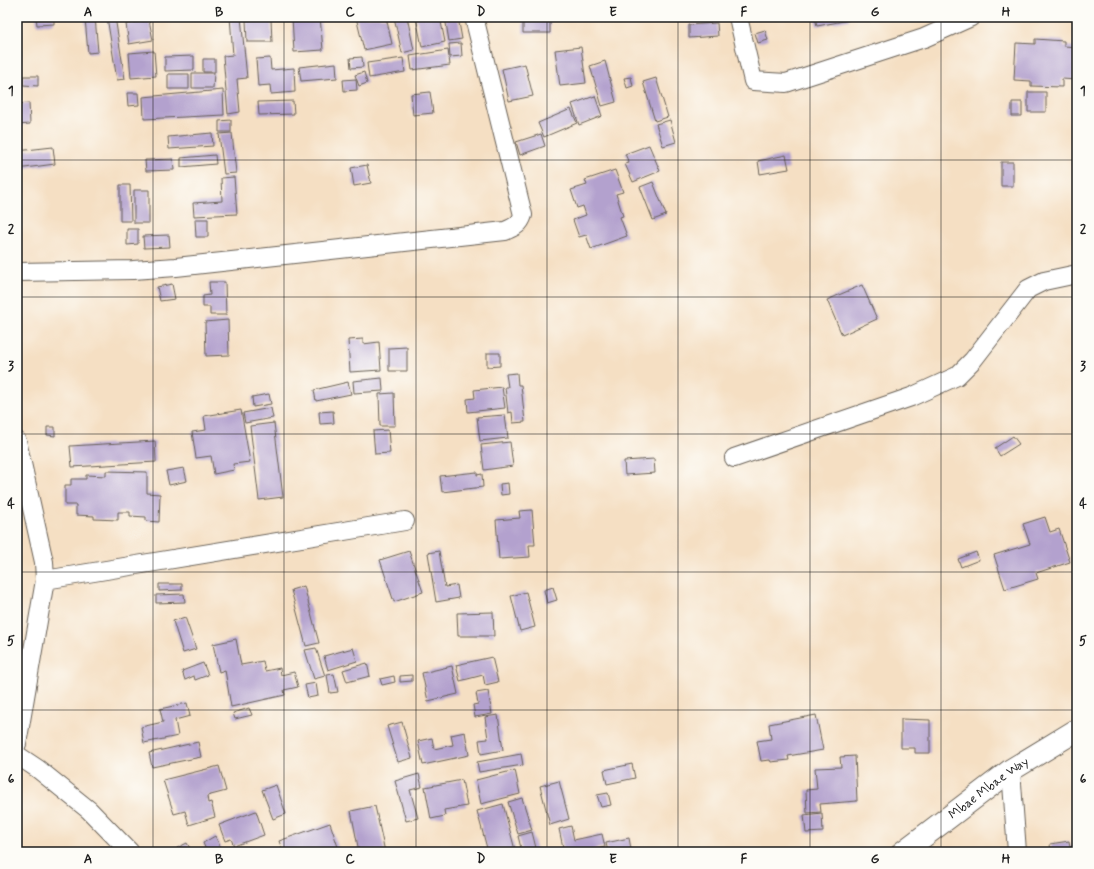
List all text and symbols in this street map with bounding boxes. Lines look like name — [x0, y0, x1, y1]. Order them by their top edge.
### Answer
text: A — [84, 4, 92, 21]
text: B — [215, 4, 224, 21]
text: C — [345, 4, 355, 21]
text: D — [477, 4, 486, 21]
text: E — [609, 4, 617, 21]
text: F — [741, 4, 748, 21]
text: G — [871, 4, 880, 21]
text: H — [1002, 4, 1011, 21]
text: 1 — [8, 83, 14, 100]
text: 1 — [1080, 83, 1086, 100]
text: 2 — [8, 221, 15, 238]
text: 2 — [1080, 221, 1087, 238]
text: 3 — [8, 358, 14, 375]
text: 3 — [1080, 358, 1086, 375]
text: 4 — [7, 496, 15, 513]
text: 4 — [1079, 496, 1087, 513]
text: 5 — [7, 633, 15, 650]
text: 5 — [1079, 633, 1087, 650]
street label: Mbae Mbae Way — [945, 753, 1032, 823]
text: 6 — [8, 771, 15, 788]
text: 6 — [1080, 771, 1087, 788]
text: A — [84, 851, 92, 868]
text: B — [215, 851, 224, 868]
text: C — [345, 851, 355, 868]
text: D — [477, 851, 486, 868]
text: E — [609, 851, 617, 868]
text: F — [741, 851, 748, 868]
text: G — [871, 851, 880, 868]
text: H — [1002, 851, 1011, 868]

